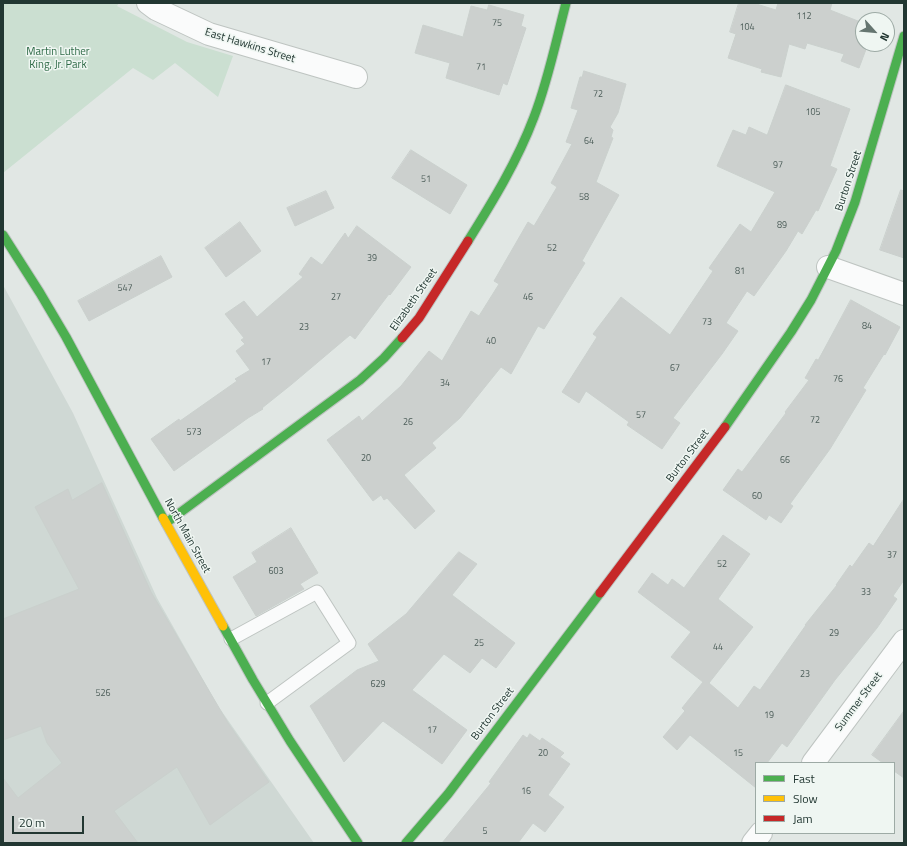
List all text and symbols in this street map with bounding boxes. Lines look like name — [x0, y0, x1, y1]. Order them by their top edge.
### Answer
house number: 112 — [796, 12, 812, 22]
north arrow — [855, 12, 895, 52]
house number: 75 — [492, 19, 502, 29]
house number: 104 — [739, 23, 755, 33]
street label: East Hawkins Street — [203, 26, 297, 66]
text: N — [876, 30, 894, 44]
park label: Martin Luther King, Jr. Park — [26, 45, 90, 71]
house number: 71 — [476, 63, 486, 73]
house number: 72 — [593, 90, 603, 100]
house number: 105 — [805, 108, 821, 118]
house number: 64 — [584, 137, 594, 147]
street label: Burton Street — [833, 149, 865, 213]
house number: 97 — [773, 161, 783, 171]
house number: 51 — [421, 175, 431, 185]
house number: 58 — [579, 193, 589, 203]
house number: 89 — [777, 221, 787, 231]
house number: 52 — [547, 244, 557, 254]
house number: 39 — [367, 254, 377, 264]
street label: Elizabeth Street — [388, 266, 440, 334]
house number: 81 — [735, 267, 745, 277]
house number: 547 — [117, 284, 133, 294]
house number: 27 — [331, 293, 341, 303]
house number: 46 — [523, 293, 533, 303]
house number: 73 — [702, 318, 712, 328]
house number: 84 — [862, 322, 872, 332]
house number: 23 — [299, 323, 309, 333]
house number: 40 — [486, 337, 496, 347]
house number: 17 — [261, 358, 271, 368]
house number: 67 — [670, 364, 680, 374]
house number: 76 — [833, 375, 843, 385]
house number: 34 — [440, 379, 450, 389]
house number: 57 — [636, 411, 646, 421]
house number: 72 — [810, 416, 820, 426]
house number: 26 — [403, 418, 413, 428]
street label: Burton Street — [664, 427, 712, 485]
house number: 573 — [186, 428, 202, 438]
house number: 20 — [361, 454, 371, 464]
house number: 66 — [780, 456, 790, 466]
house number: 60 — [752, 492, 762, 502]
street label: North Main Street — [161, 496, 213, 576]
house number: 37 — [887, 551, 897, 561]
house number: 52 — [717, 560, 727, 570]
house number: 603 — [268, 567, 284, 577]
house number: 33 — [861, 588, 871, 598]
house number: 29 — [829, 629, 839, 639]
house number: 25 — [474, 639, 484, 649]
house number: 44 — [713, 643, 723, 653]
house number: 23 — [800, 670, 810, 680]
street label: Summer Street — [833, 670, 885, 734]
house number: 629 — [370, 680, 386, 690]
street label: Burton Street — [469, 685, 517, 743]
house number: 526 — [95, 689, 111, 699]
house number: 19 — [764, 711, 774, 721]
house number: 17 — [427, 726, 437, 736]
house number: 20 — [538, 749, 548, 759]
house number: 15 — [733, 749, 743, 759]
legend — [755, 762, 895, 834]
text: Fast — [793, 769, 815, 788]
house number: 16 — [521, 787, 531, 797]
text: Slow — [793, 789, 818, 808]
scale bar — [14, 808, 86, 834]
text: Jam — [793, 809, 813, 828]
text: 20 m — [19, 813, 45, 832]
house number: 5 — [482, 827, 488, 837]

